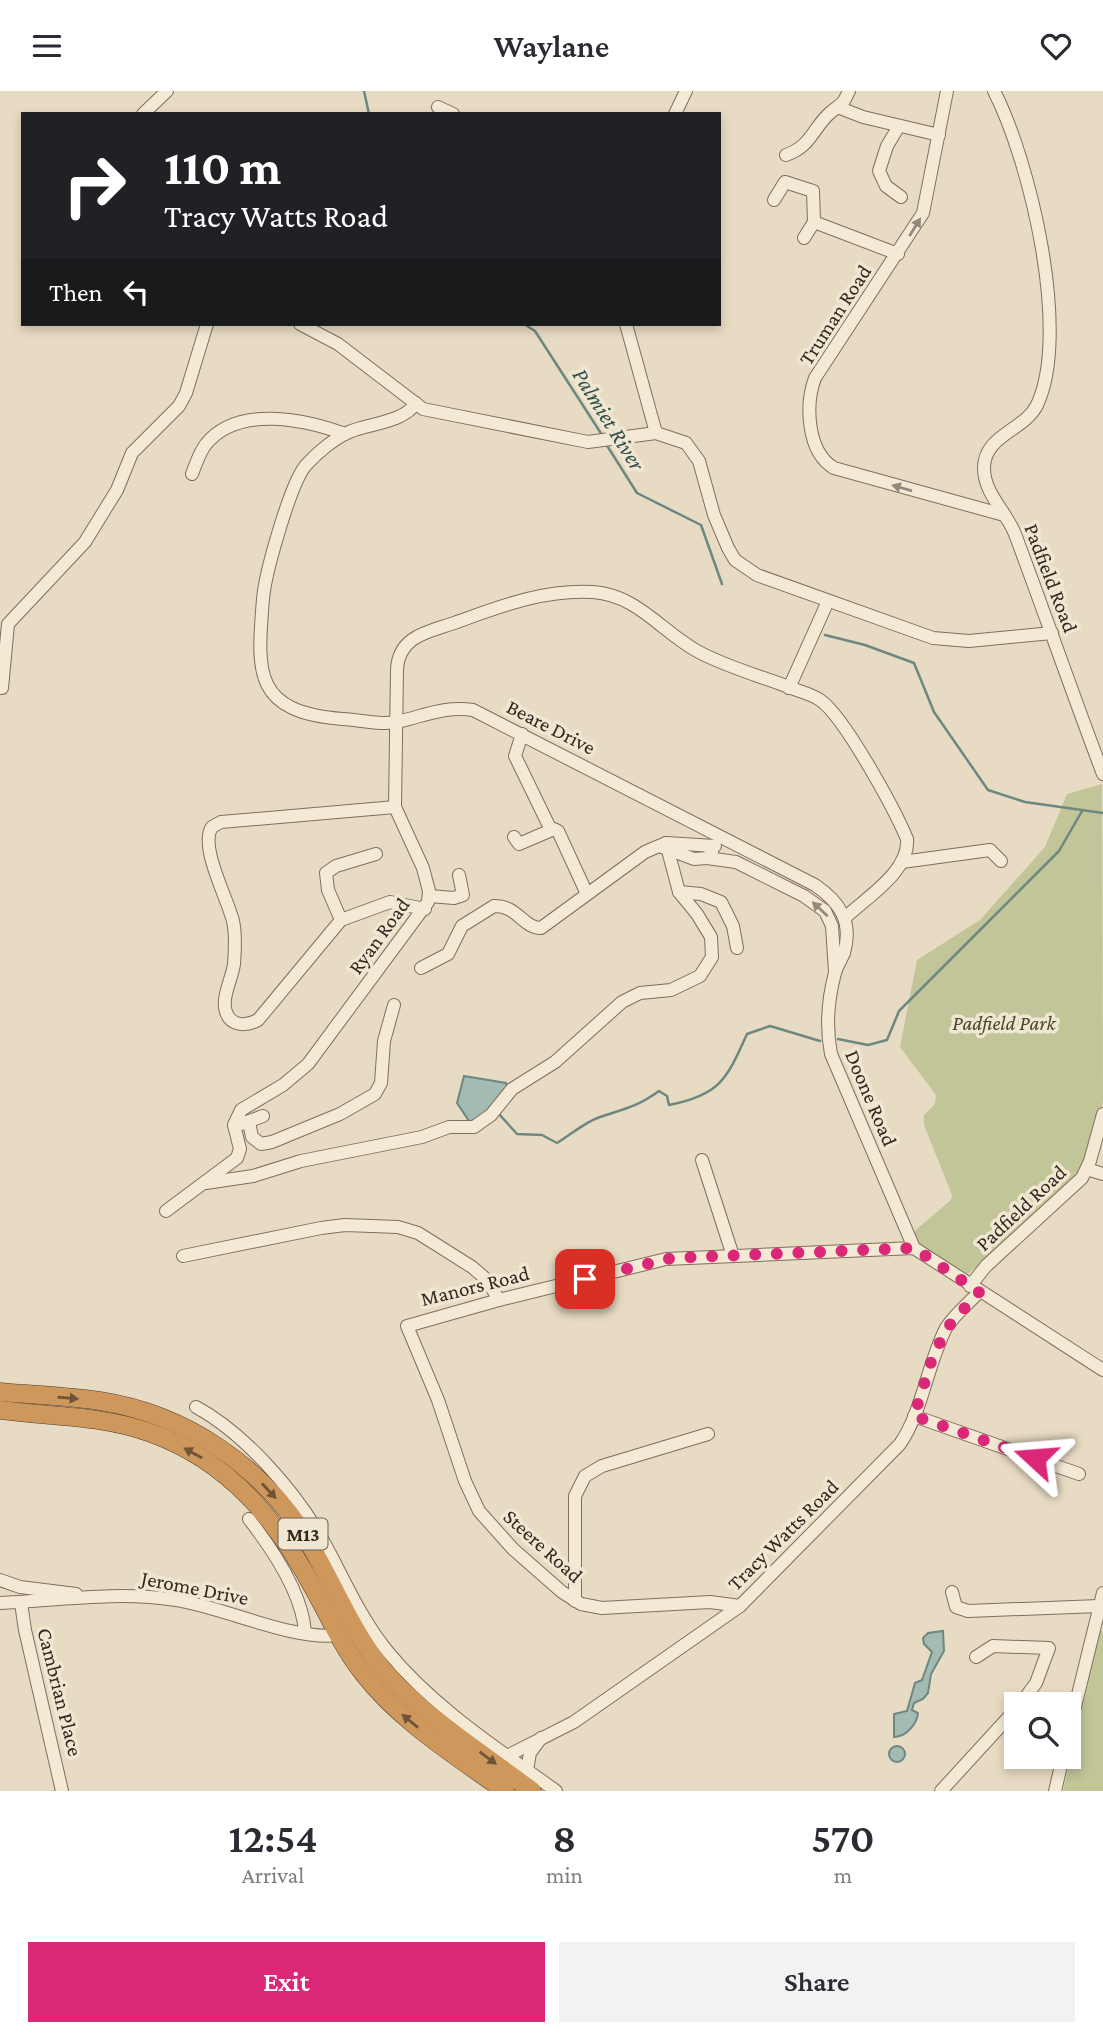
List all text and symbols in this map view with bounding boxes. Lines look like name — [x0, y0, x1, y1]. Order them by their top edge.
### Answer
icon: menu — [28, 27, 66, 65]
icon: heart — [1037, 27, 1075, 65]
text: Waylane — [494, 28, 609, 64]
icon: right — [49, 140, 140, 231]
text: 110 m — [164, 140, 281, 195]
text: Tracy Watts Road — [164, 198, 388, 234]
one-way arrow — [908, 218, 921, 237]
street label: Truman Road — [794, 260, 876, 370]
icon: left — [117, 273, 155, 311]
text: Then — [49, 278, 103, 307]
water label: Palmiet River — [567, 363, 651, 476]
one-way arrow — [891, 482, 912, 492]
street label: Padfield Road — [1019, 520, 1083, 636]
street label: Beare Drive — [503, 694, 599, 760]
street label: Ryan Road — [343, 893, 415, 979]
one-way arrow — [811, 901, 829, 917]
park label: Padfield Park — [952, 1011, 1057, 1035]
street label: Doone Road — [840, 1046, 902, 1150]
street label: Padfield Road — [971, 1160, 1071, 1256]
pin — [555, 1249, 615, 1309]
icon: arrive — [566, 1260, 604, 1298]
street label: Manors Road — [418, 1261, 532, 1311]
one-way arrow — [57, 1393, 79, 1404]
position arrow — [998, 1421, 1072, 1495]
one-way arrow — [184, 1447, 203, 1459]
street label: Tracy Watts Road — [723, 1475, 843, 1595]
one-way arrow — [261, 1482, 277, 1499]
street label: Steere Road — [499, 1504, 587, 1588]
road number: M13 — [278, 1519, 328, 1549]
street label: Jerome Drive — [137, 1565, 251, 1610]
street label: Cambrian Place — [32, 1625, 88, 1759]
map controls — [1004, 1692, 1081, 1769]
button: search — [1004, 1692, 1081, 1769]
one-way arrow — [402, 1714, 420, 1729]
one-way arrow — [479, 1751, 497, 1765]
text: 12:54 — [228, 1814, 318, 1861]
text: 8 — [553, 1814, 576, 1861]
text: 570 — [811, 1814, 875, 1861]
text: Arrival — [242, 1862, 304, 1888]
text: min — [546, 1862, 583, 1888]
text: m — [834, 1862, 852, 1888]
button: Exit — [28, 1942, 545, 2022]
button: Share — [559, 1942, 1075, 2022]

